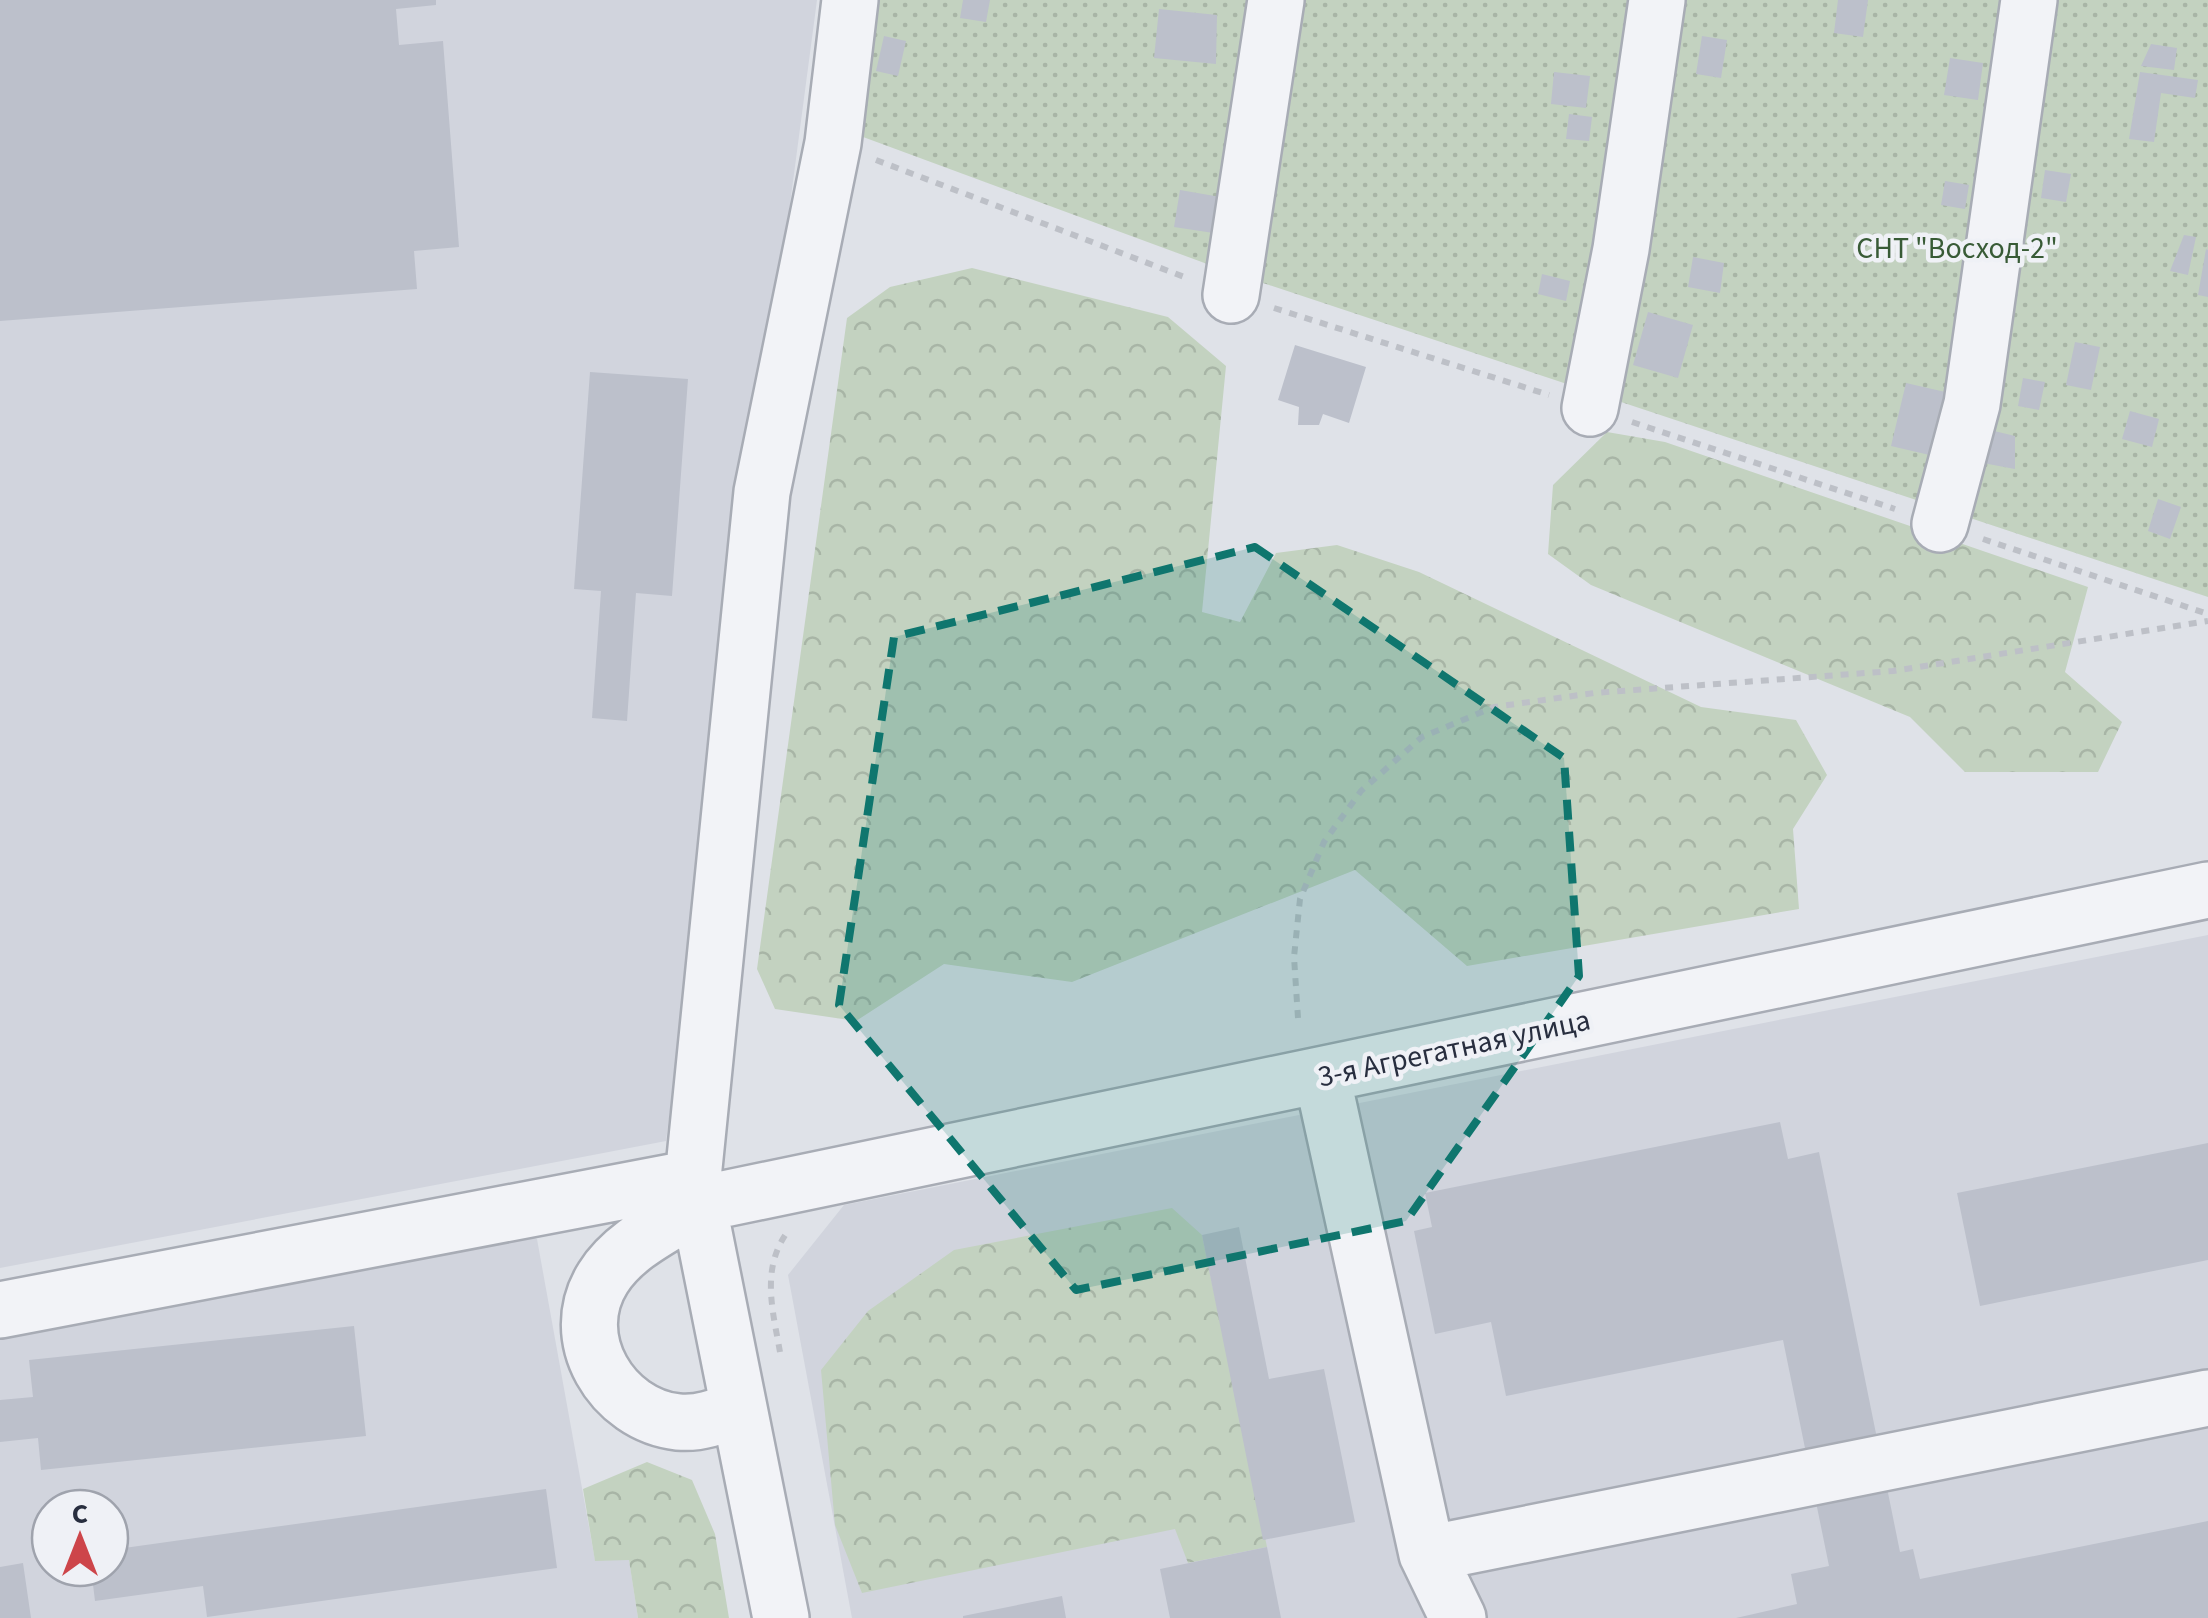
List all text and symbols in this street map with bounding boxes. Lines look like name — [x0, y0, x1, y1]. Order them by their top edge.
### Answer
park label: СНТ "Восход-2" — [1856, 227, 2058, 270]
street label: 3-я Агрегатная улица — [1314, 999, 1594, 1098]
north arrow — [30, 1488, 130, 1588]
text: С — [72, 1494, 88, 1534]

